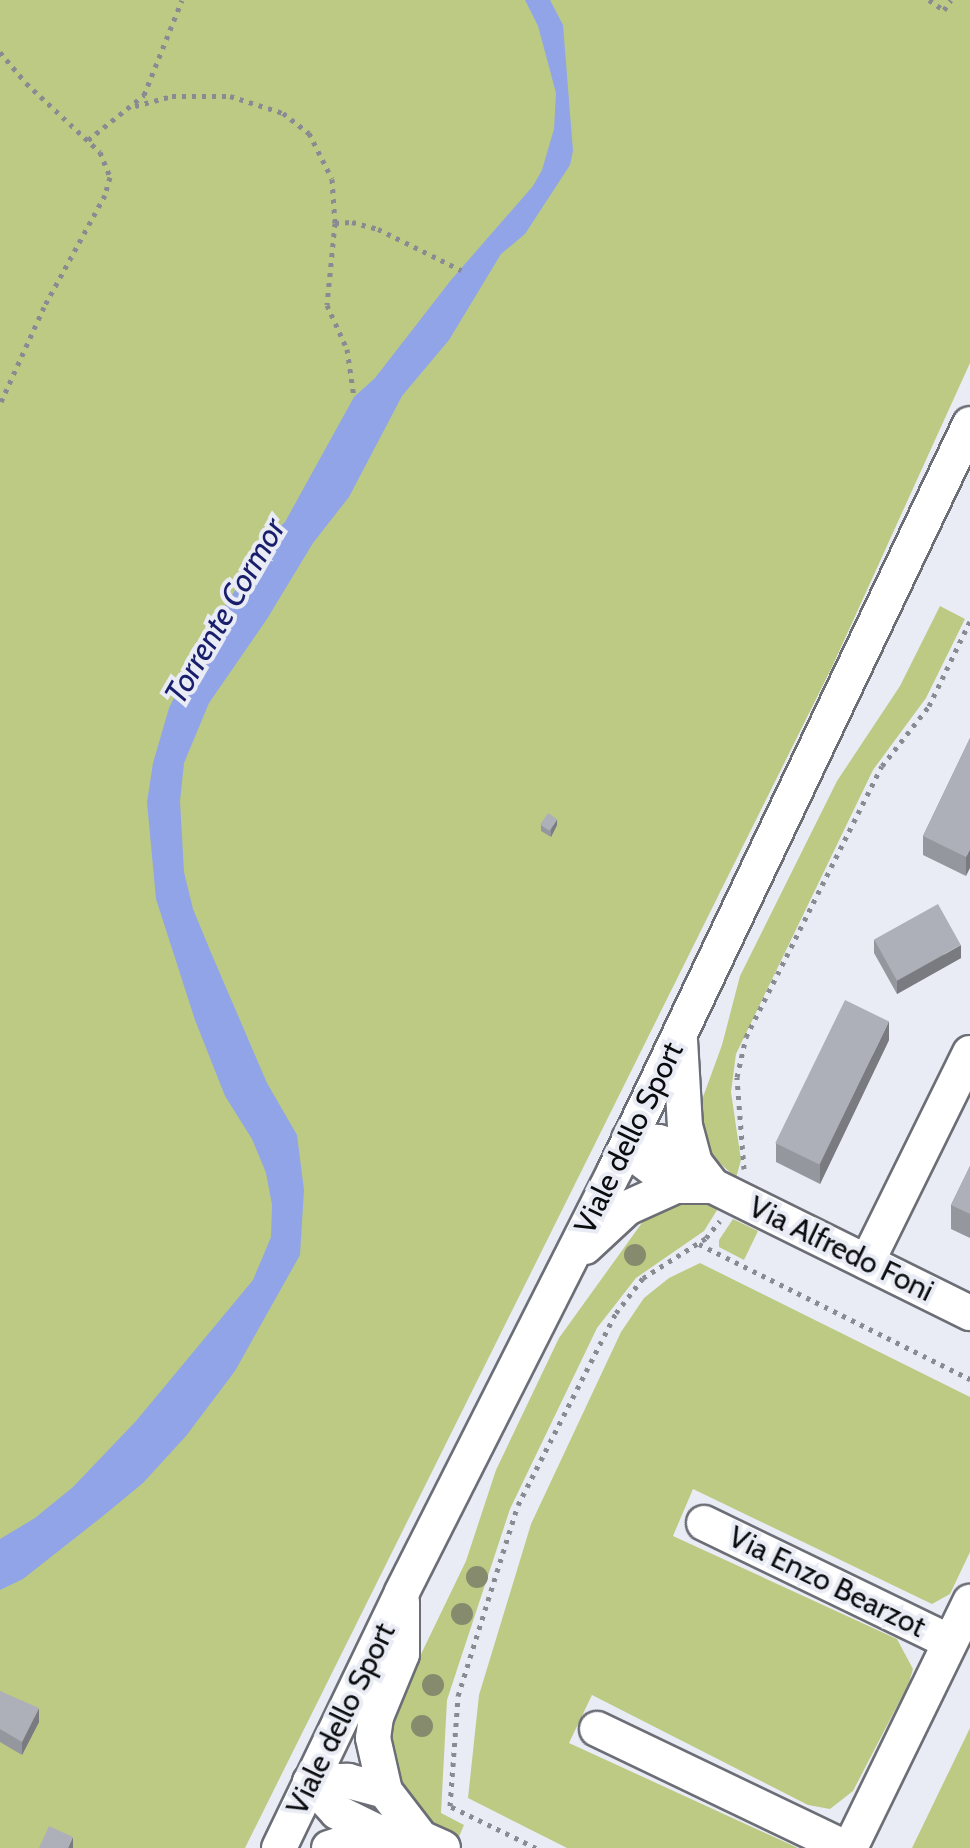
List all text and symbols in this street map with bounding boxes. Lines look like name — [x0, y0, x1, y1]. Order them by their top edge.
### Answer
water label: Torrente Cormor — [156, 511, 294, 711]
street label: Viale dello Sport — [567, 1036, 691, 1240]
street label: Via Alfredo Foni — [743, 1189, 939, 1309]
street label: Via Enzo Bearzot — [723, 1519, 931, 1645]
street label: Viale dello Sport — [279, 1617, 403, 1821]

